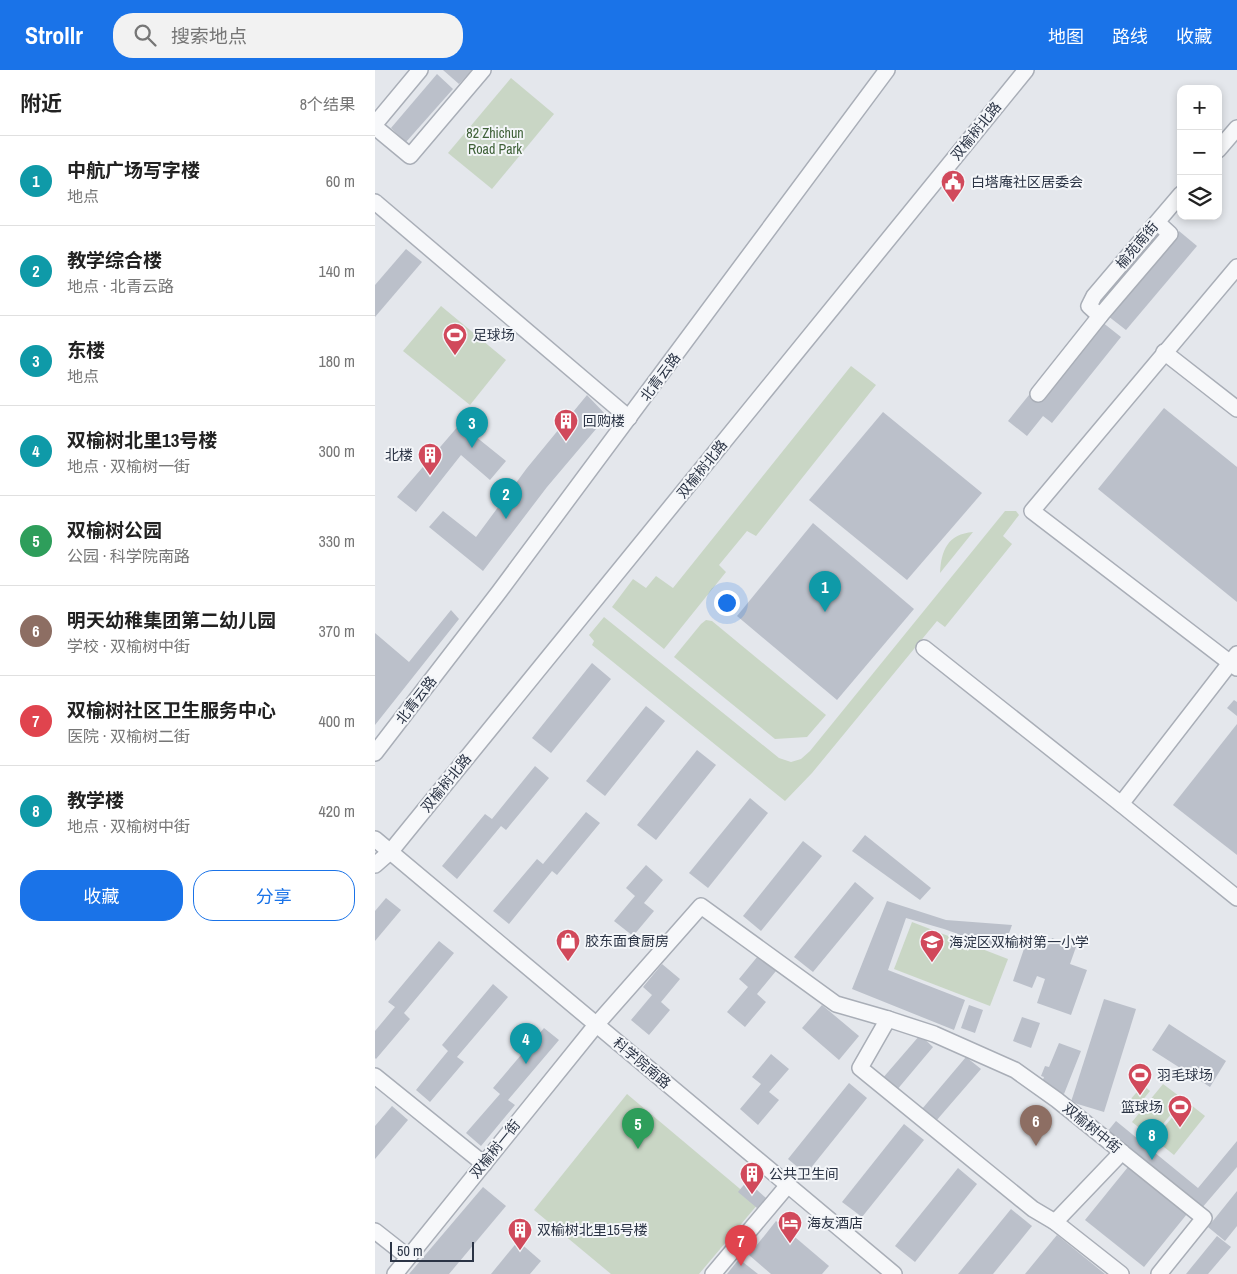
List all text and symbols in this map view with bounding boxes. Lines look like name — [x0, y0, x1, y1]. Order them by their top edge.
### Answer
search box — [113, 13, 463, 58]
text: Strollr — [25, 19, 83, 51]
icon: search — [131, 21, 159, 49]
text: 搜索地点 — [171, 23, 247, 49]
text: 地图 — [1048, 24, 1084, 49]
text: 路线 — [1112, 24, 1148, 49]
text: 收藏 — [1176, 24, 1212, 49]
map controls — [1177, 85, 1222, 220]
button: + — [1177, 85, 1222, 130]
text: 附近 — [20, 89, 62, 118]
text: 8个结果 — [300, 93, 355, 115]
street label: 双榆树北路 — [947, 98, 1005, 164]
park label: 82 Zhichun Road Park — [466, 124, 524, 158]
button: − — [1177, 130, 1222, 175]
text: 中航广场写字楼 — [67, 157, 200, 183]
public building icon: 白塔庵社区居委会 — [940, 169, 966, 203]
text: 1 — [32, 170, 40, 192]
text: 60 m — [326, 170, 355, 192]
place label: 白塔庵社区居委会 — [971, 173, 1083, 191]
button: layers — [1177, 175, 1222, 220]
text: 地点 — [67, 185, 99, 207]
street label: 榆苑南街 — [1112, 218, 1162, 272]
text: 教学综合楼 — [67, 247, 162, 273]
text: 2 — [32, 260, 40, 282]
text: 140 m — [319, 260, 355, 282]
text: 地点 · 北青云路 — [67, 275, 174, 297]
sports icon: 足球场 — [442, 322, 468, 356]
place label: 足球场 — [473, 326, 515, 344]
text: 东楼 — [67, 337, 105, 363]
street label: 北青云路 — [636, 349, 684, 405]
text: 3 — [32, 350, 40, 372]
text: 180 m — [319, 350, 355, 372]
text: 地点 — [67, 365, 99, 387]
pin: 3 — [456, 407, 488, 448]
building icon: 回购楼 — [553, 408, 579, 442]
place label: 回购楼 — [583, 412, 625, 430]
text: 双榆树北里13号楼 — [67, 427, 217, 453]
street label: 双榆树北路 — [673, 436, 731, 502]
text: 4 — [32, 440, 40, 462]
text: 300 m — [319, 440, 355, 462]
building icon: 北楼 — [417, 442, 443, 476]
place label: 北楼 — [385, 446, 413, 464]
text: 地点 · 双榆树一街 — [67, 455, 190, 477]
pin: 2 — [490, 478, 522, 519]
text: 双榆树公园 — [67, 517, 162, 543]
text: 5 — [32, 530, 40, 552]
text: 330 m — [319, 530, 355, 552]
text: 公园 · 科学院南路 — [67, 545, 190, 567]
pin: 1 — [809, 571, 841, 612]
your location — [714, 590, 740, 616]
text: 明天幼稚集团第二幼儿园 — [67, 607, 276, 633]
text: 6 — [32, 620, 40, 642]
text: 370 m — [319, 620, 355, 642]
text: 学校 · 双榆树中街 — [67, 635, 190, 657]
street label: 北青云路 — [392, 672, 440, 728]
text: 双榆树社区卫生服务中心 — [67, 697, 276, 723]
text: 7 — [32, 710, 40, 732]
text: 400 m — [319, 710, 355, 732]
text: 医院 · 双榆树二街 — [67, 725, 190, 747]
street label: 双榆树北路 — [417, 750, 475, 816]
text: 教学楼 — [67, 787, 124, 813]
text: 8 — [32, 800, 40, 822]
text: 420 m — [319, 800, 355, 822]
text: 地点 · 双榆树中街 — [67, 815, 190, 837]
button: 收藏 — [20, 870, 183, 921]
button: 分享 — [193, 870, 355, 921]
shop icon: 胶东面食厨房 — [555, 928, 581, 962]
school or university icon: 海淀区双榆树第一小学 — [919, 929, 945, 963]
place label: 胶东面食厨房 — [585, 932, 669, 950]
place label: 海淀区双榆树第一小学 — [949, 933, 1089, 951]
pin: 4 — [510, 1023, 542, 1064]
street label: 科学院南路 — [609, 1034, 675, 1092]
sports icon: 羽毛球场 — [1127, 1062, 1153, 1096]
place label: 羽毛球场 — [1157, 1066, 1213, 1084]
sports icon: 篮球场 — [1167, 1094, 1193, 1128]
place label: 篮球场 — [1121, 1098, 1163, 1116]
street label: 双榆树中街 — [1059, 1099, 1125, 1157]
pin: 6 — [1020, 1105, 1052, 1146]
pin: 5 — [622, 1108, 654, 1149]
street label: 双榆树一街 — [466, 1116, 524, 1182]
pin: 8 — [1136, 1119, 1168, 1160]
building icon: 公共卫生间 — [739, 1161, 765, 1195]
place label: 公共卫生间 — [769, 1165, 839, 1183]
hotel icon: 海友酒店 — [777, 1210, 803, 1244]
place label: 海友酒店 — [807, 1214, 863, 1232]
building icon: 双榆树北里15号楼 — [507, 1217, 533, 1251]
place label: 双榆树北里15号楼 — [537, 1221, 648, 1239]
pin: 7 — [725, 1225, 757, 1266]
scale bar — [390, 1239, 474, 1262]
text: 50 m — [397, 1242, 423, 1260]

